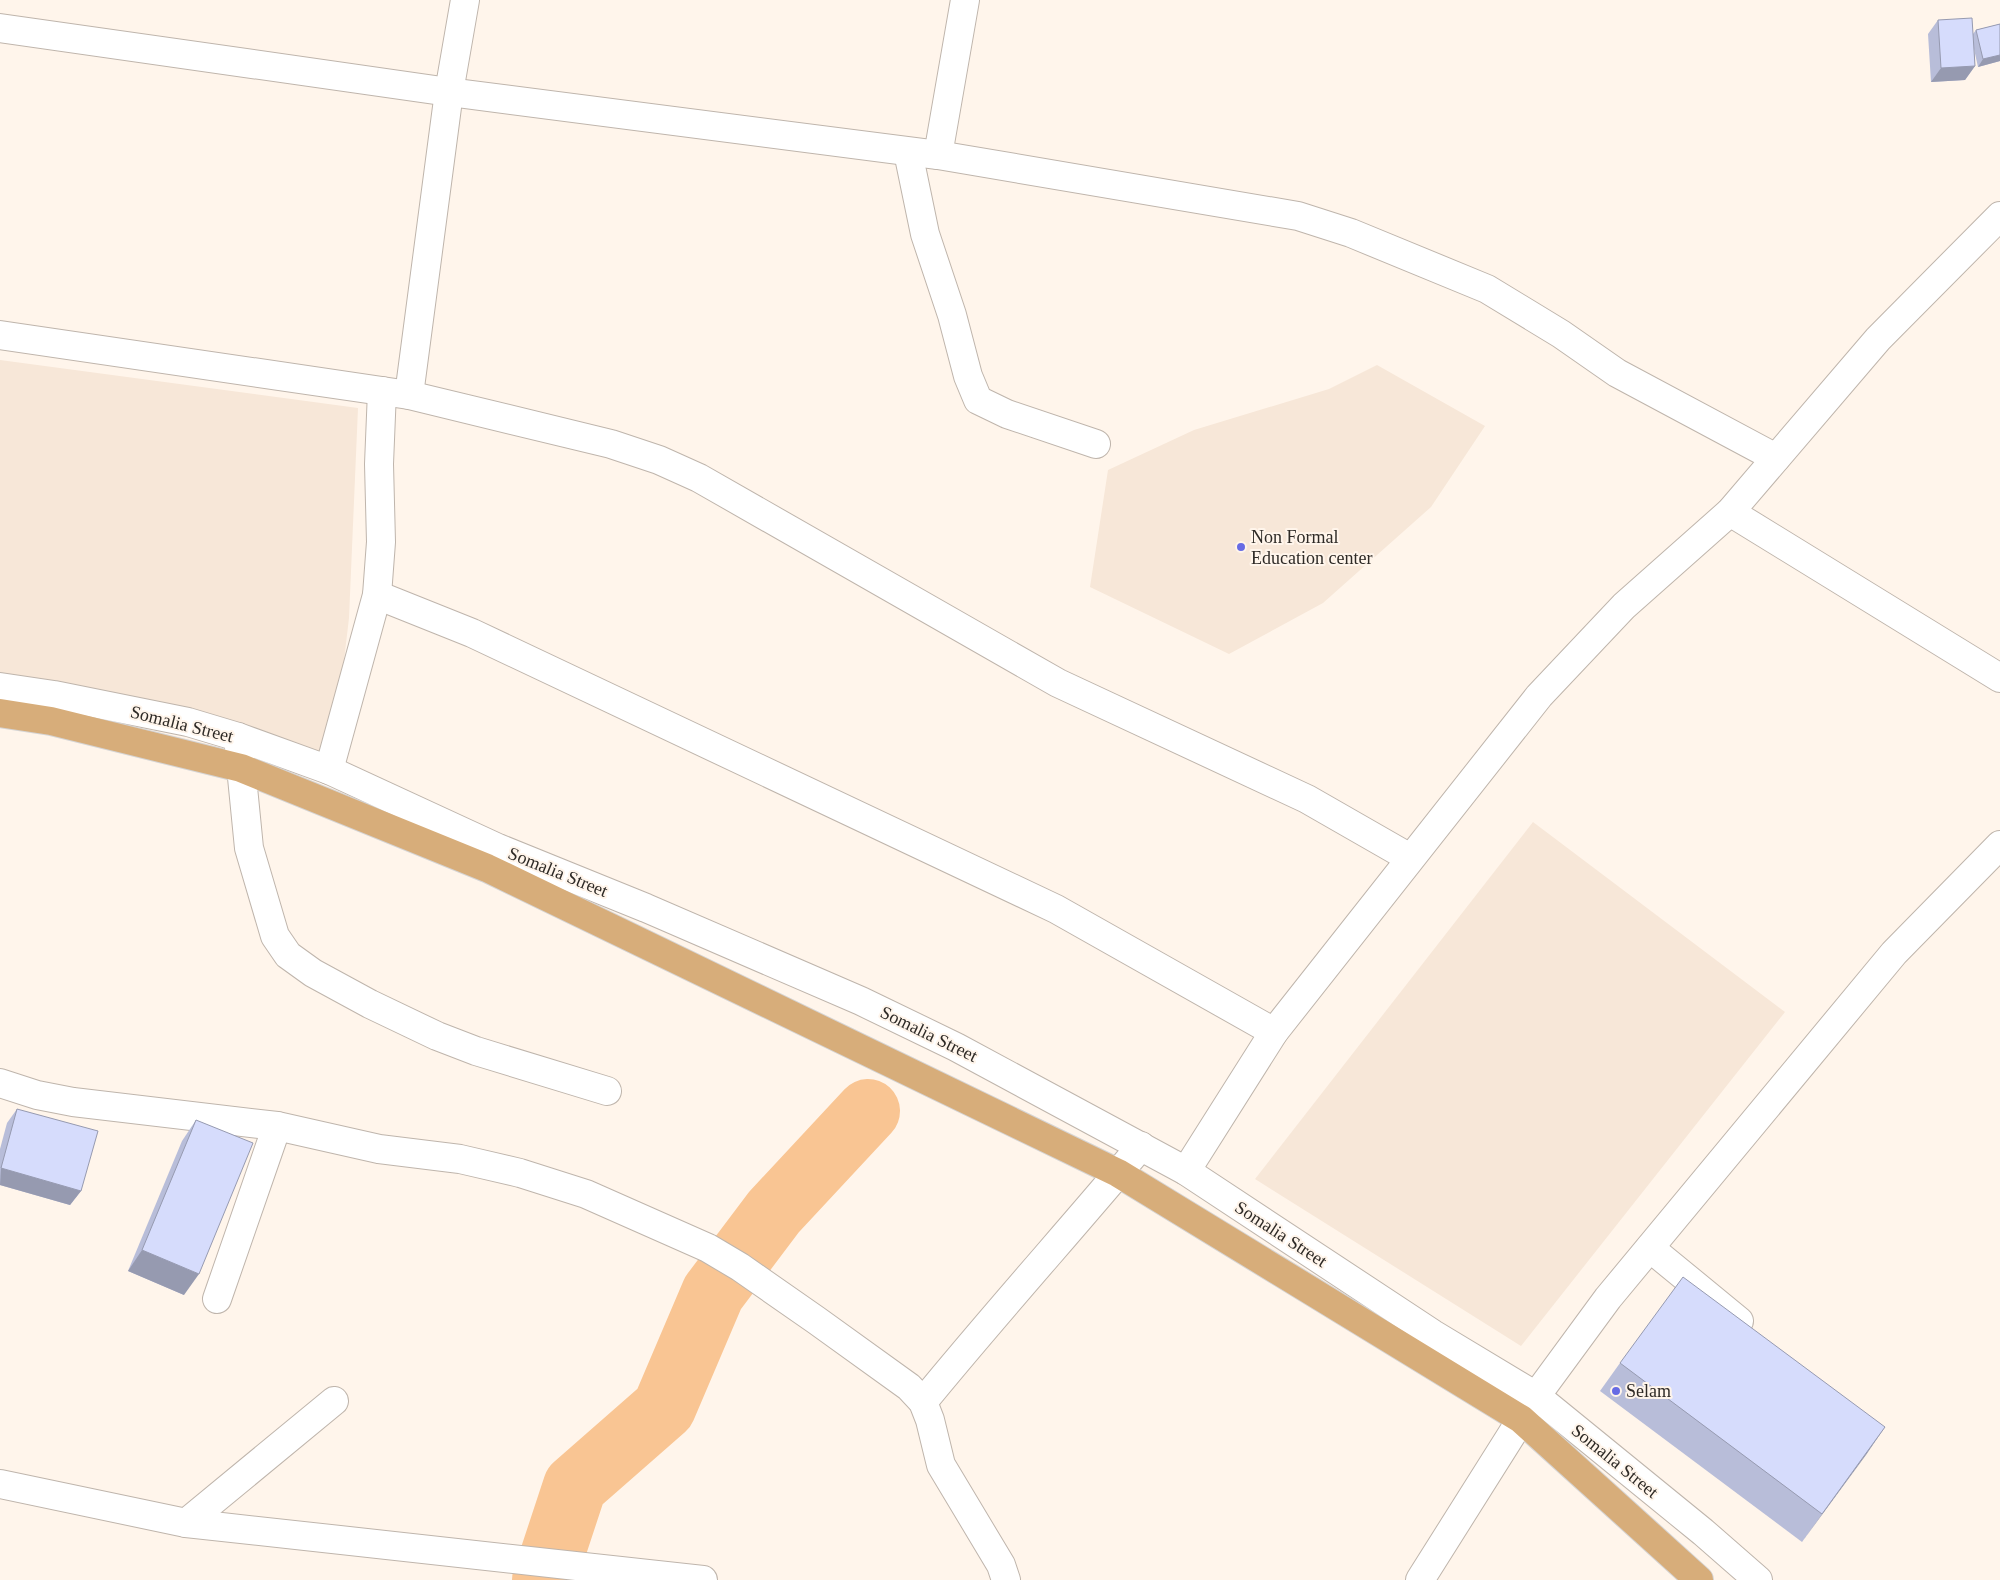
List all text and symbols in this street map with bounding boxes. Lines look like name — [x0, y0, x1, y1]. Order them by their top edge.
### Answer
place label: Non Formal Education center — [1251, 527, 1372, 568]
marker: Non Formal Education center — [1235, 541, 1247, 553]
street label: Somalia Street — [128, 702, 236, 746]
street label: Somalia Street — [505, 843, 611, 901]
street label: Somalia Street — [877, 1002, 981, 1066]
street label: Somalia Street — [1231, 1197, 1331, 1271]
place label: Selam — [1626, 1381, 1671, 1401]
marker: Selam — [1610, 1385, 1622, 1397]
street label: Somalia Street — [1568, 1420, 1662, 1502]

